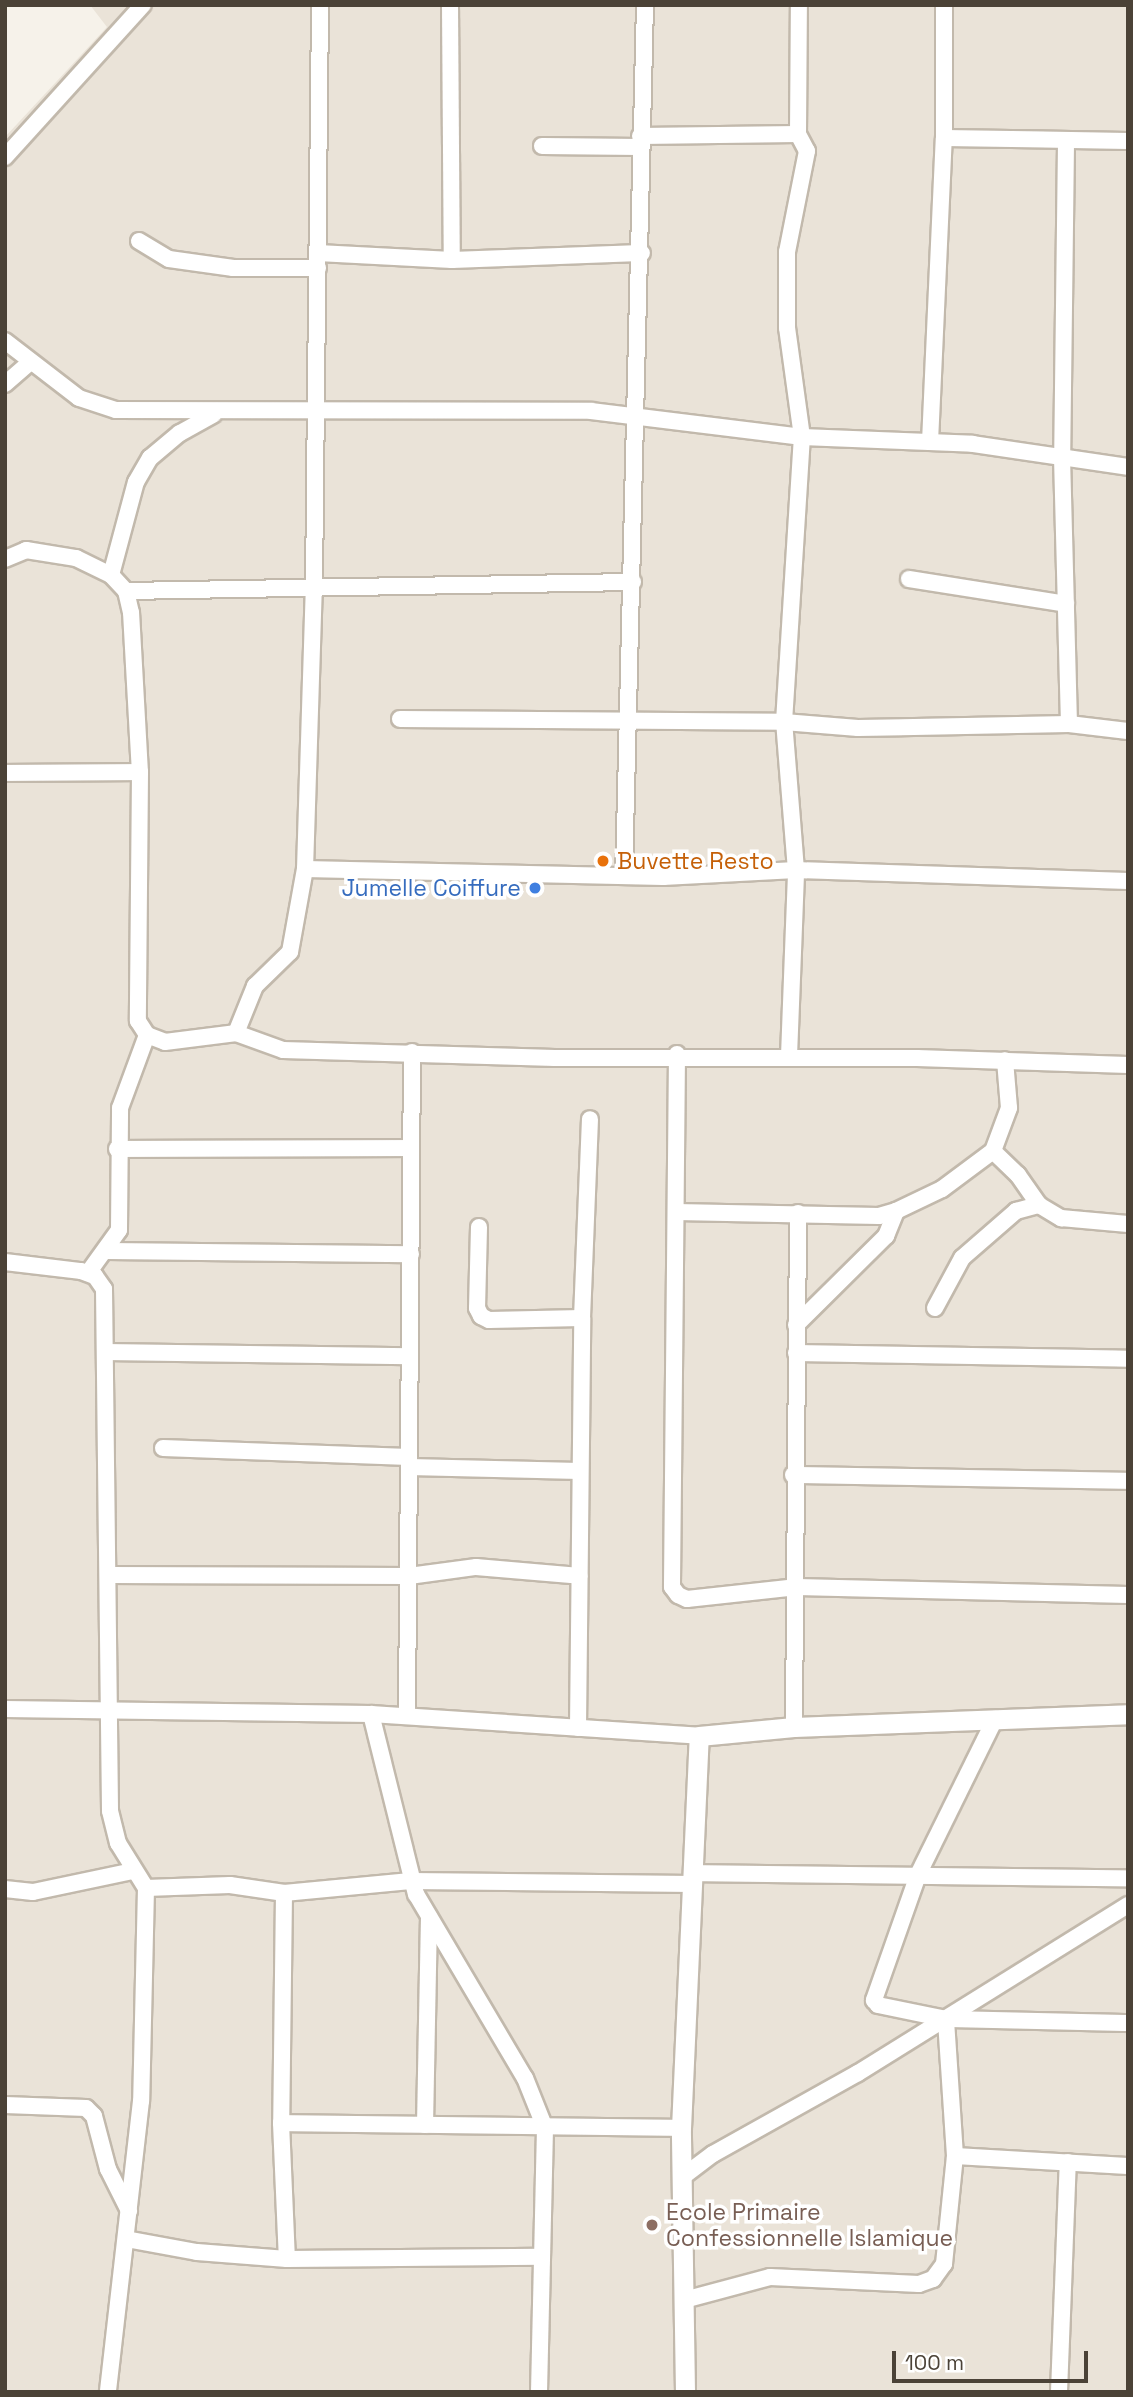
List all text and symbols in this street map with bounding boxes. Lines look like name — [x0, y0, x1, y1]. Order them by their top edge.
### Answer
place label: Buvette Resto — [617, 847, 774, 875]
marker: Buvette Resto — [595, 853, 611, 869]
place label: Jumelle Coiffure — [342, 874, 521, 902]
marker: Jumelle Coiffure — [527, 880, 543, 896]
place label: Ecole Primaire Confessionnelle Islamique — [666, 2198, 953, 2252]
marker: Ecole Primaire Confessionnelle Islamique — [644, 2217, 660, 2233]
scale bar — [895, 2338, 1091, 2382]
text: 100 m — [905, 2349, 964, 2376]

